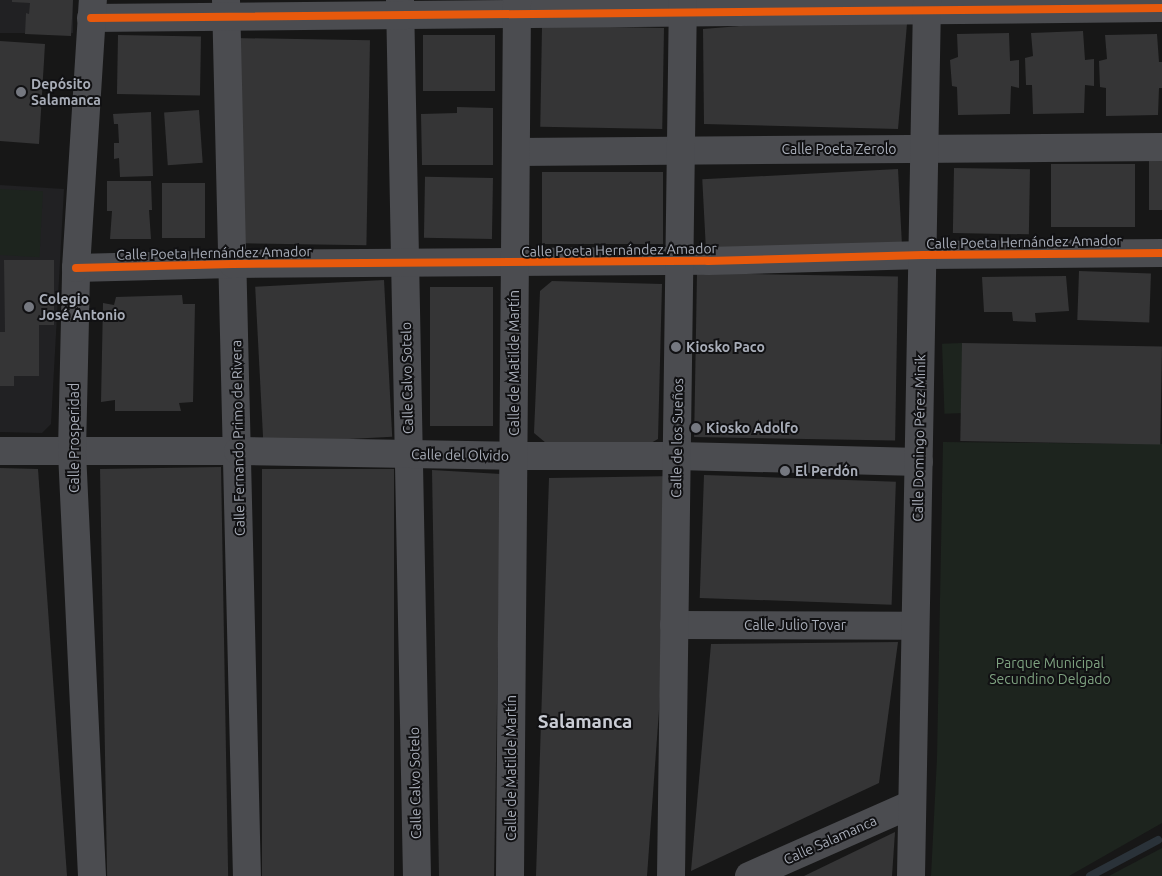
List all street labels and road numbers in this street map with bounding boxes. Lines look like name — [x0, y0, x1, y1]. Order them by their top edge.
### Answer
street label: Calle Poeta Zerolo — [781, 141, 897, 157]
street label: Calle Poeta Hernández Amador — [926, 232, 1122, 252]
street label: Calle Poeta Hernández Amador — [521, 240, 717, 260]
street label: Calle Poeta Hernández Amador — [116, 243, 312, 263]
street label: Calle de Matilde Martín — [506, 290, 522, 436]
street label: Calle Calvo Sotelo — [398, 322, 416, 434]
street label: Calle Fernando Primo de Rivera — [228, 340, 248, 536]
street label: Calle Domingo Pérez Minik — [909, 354, 929, 522]
street label: Calle de los Sueños — [668, 378, 686, 498]
street label: Calle Prosperidad — [66, 383, 82, 493]
street label: Calle del Olvido — [411, 446, 509, 464]
street label: Calle Julio Tovar — [744, 617, 846, 633]
street label: Calle de Matilde Martín — [503, 695, 519, 841]
street label: Calle Calvo Sotelo — [406, 727, 424, 839]
street label: Calle Salamanca — [781, 812, 879, 868]

